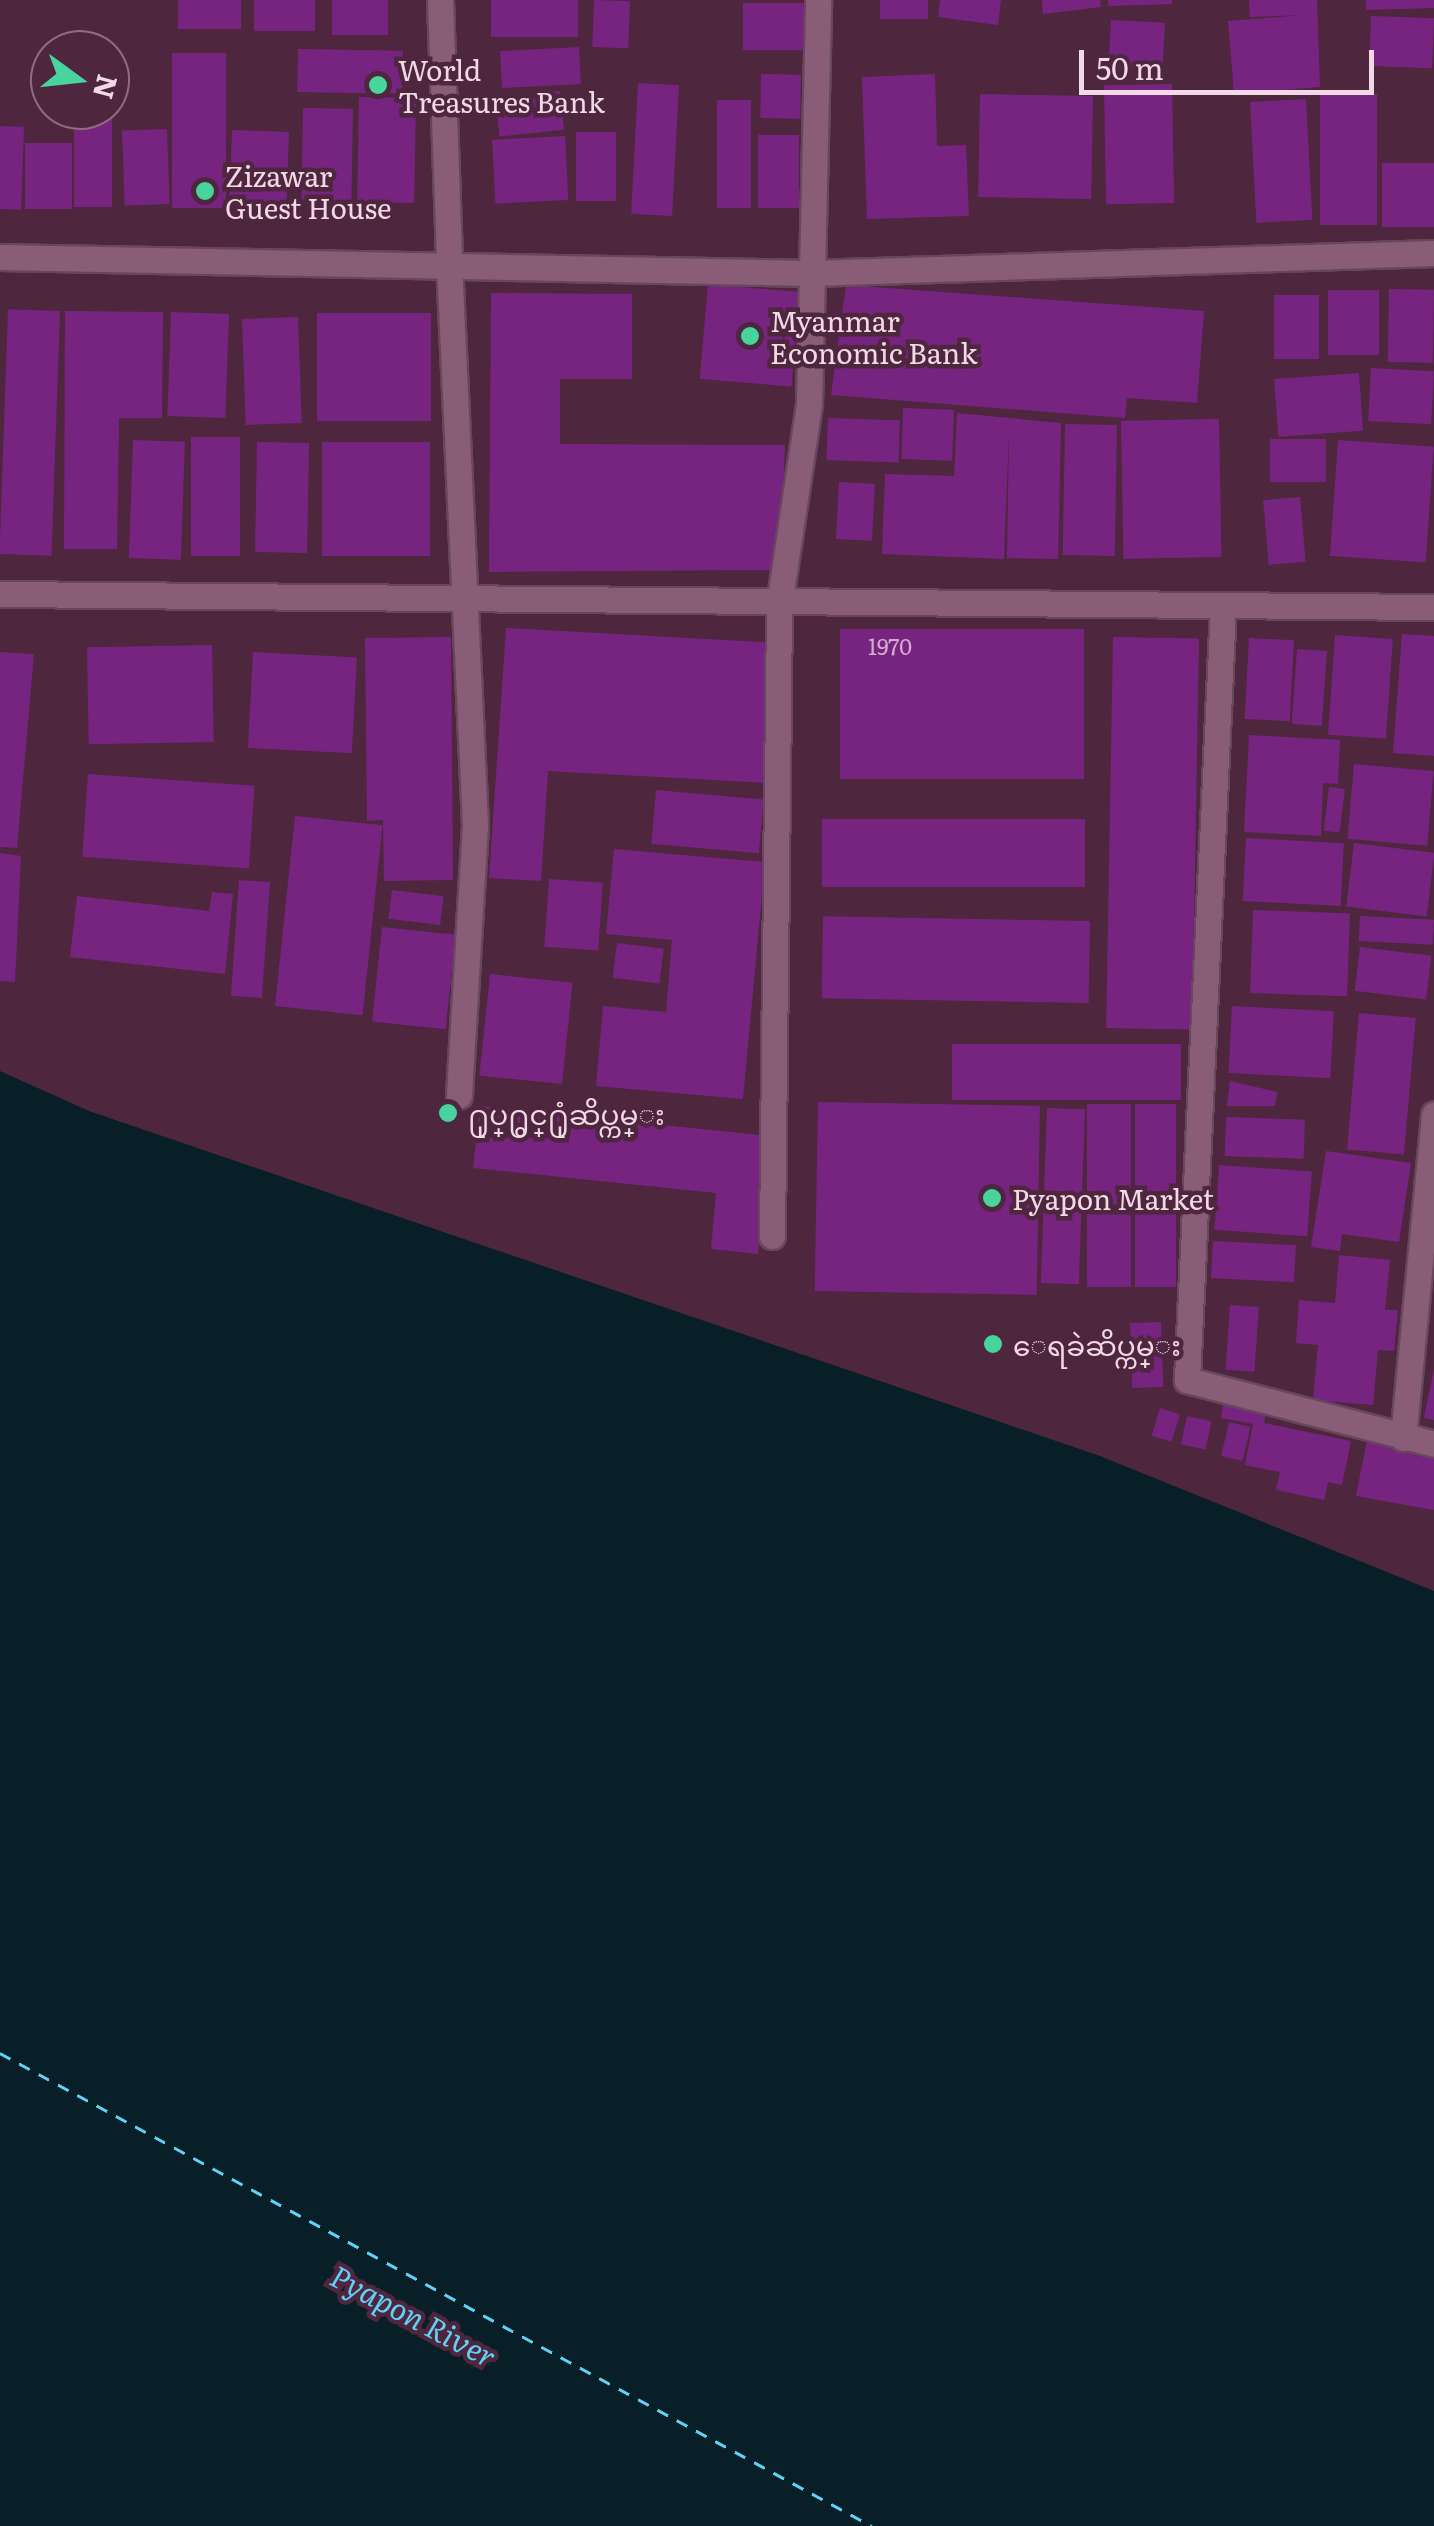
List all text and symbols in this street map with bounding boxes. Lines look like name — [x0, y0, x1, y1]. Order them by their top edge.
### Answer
north arrow — [30, 30, 130, 130]
scale bar — [1084, 30, 1379, 92]
text: 50 m — [1096, 45, 1164, 89]
place label: World Treasures Bank — [398, 52, 605, 118]
text: N — [84, 70, 130, 104]
marker: World Treasures Bank — [367, 74, 389, 96]
place label: Zizawar Guest House — [225, 158, 392, 224]
marker: Zizawar Guest House — [194, 180, 216, 202]
place label: Myanmar Economic Bank — [770, 303, 977, 369]
marker: Myanmar Economic Bank — [739, 325, 761, 347]
house number: 1970 — [868, 633, 912, 659]
place label: ႐ုပ္႐ွင္႐ုံဆိပ္ကမ္း — [468, 1096, 665, 1130]
marker: ႐ုပ္႐ွင္႐ုံဆိပ္ကမ္း — [437, 1102, 459, 1124]
place label: Pyapon Market — [1012, 1181, 1214, 1215]
marker: Pyapon Market — [981, 1187, 1003, 1209]
place label: ေရခဲဆိပ္ကမ္း — [1013, 1327, 1181, 1361]
marker: ေရခဲဆိပ္ကမ္း — [982, 1333, 1004, 1355]
water label: Pyapon River — [325, 2256, 503, 2374]

